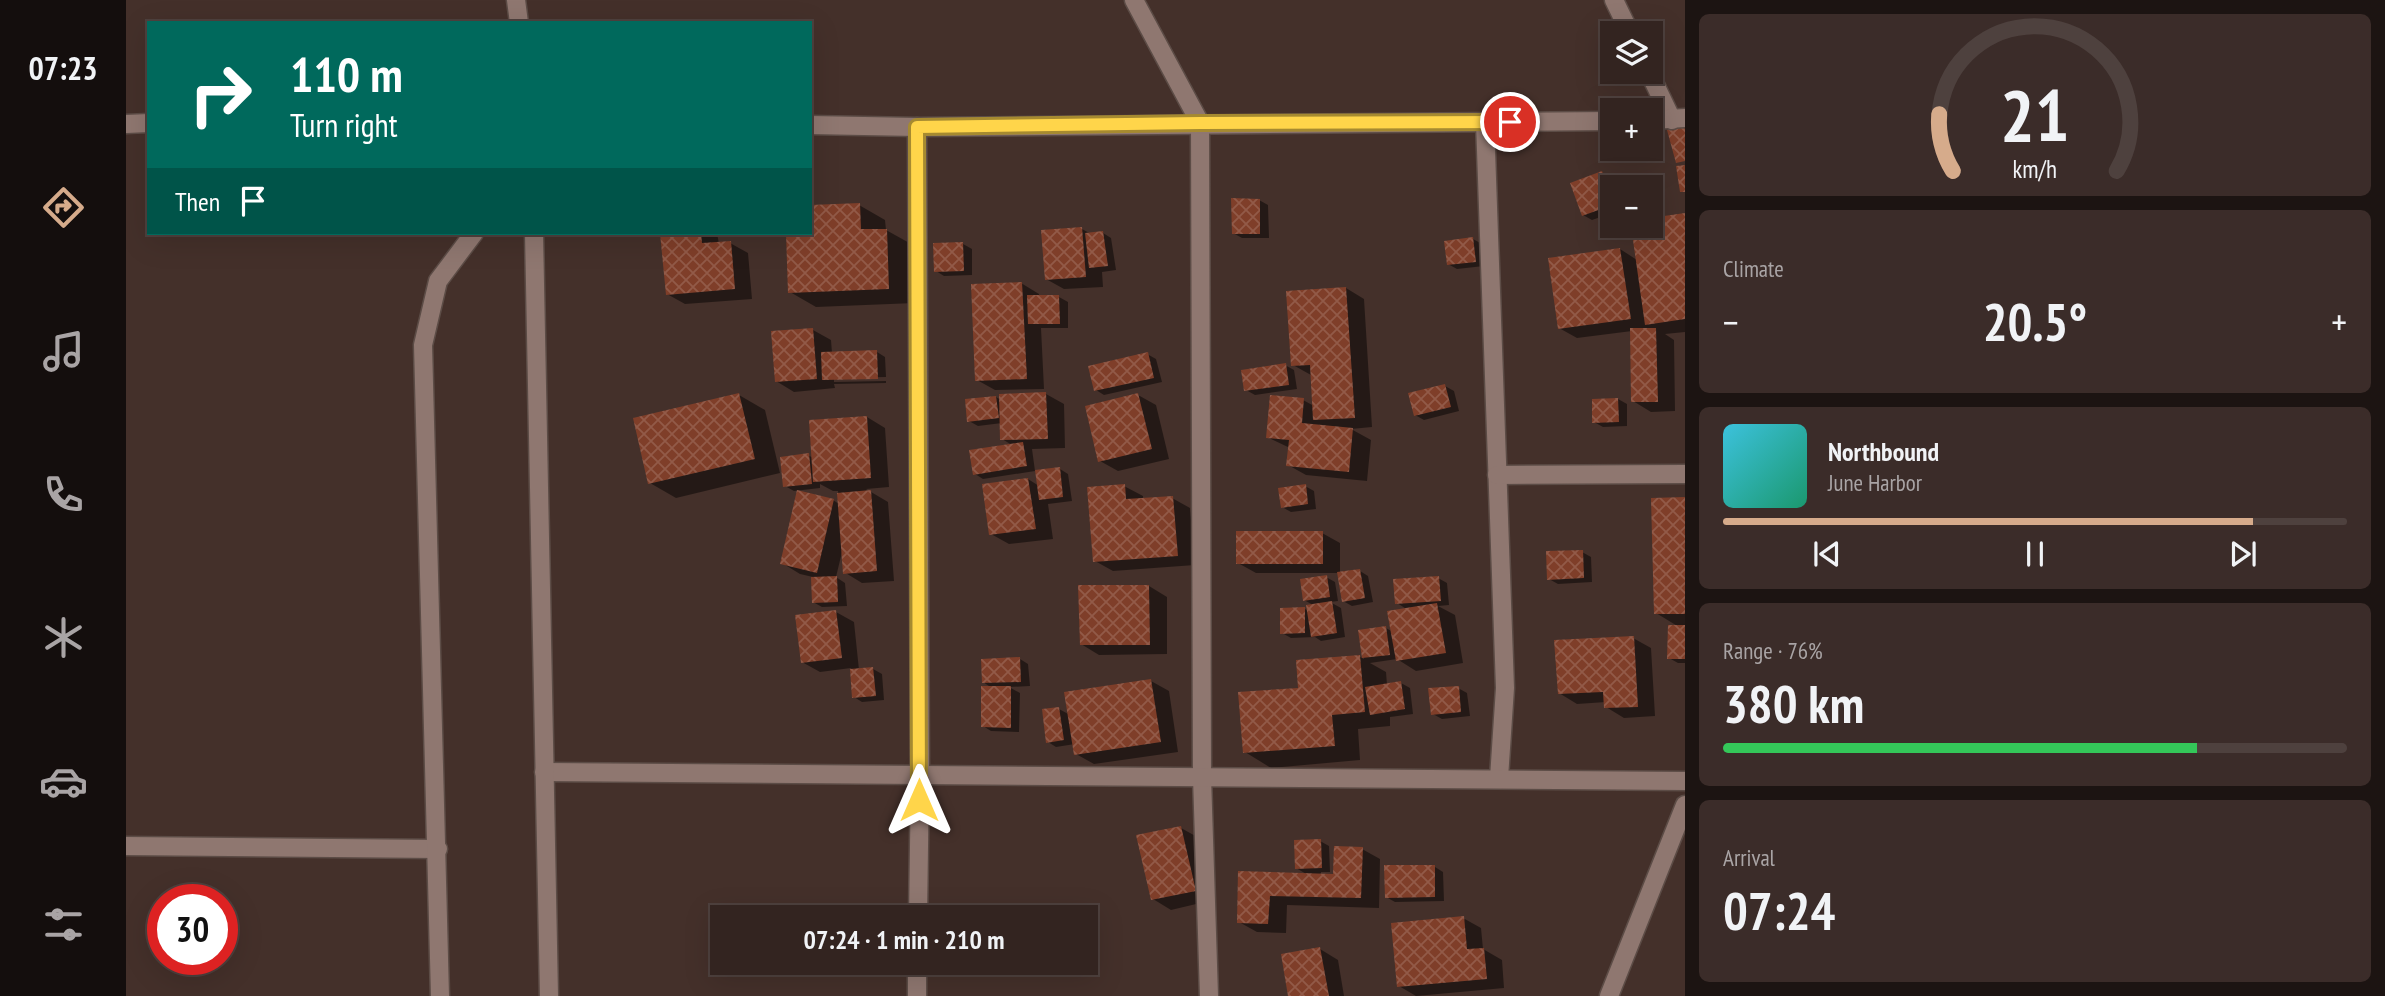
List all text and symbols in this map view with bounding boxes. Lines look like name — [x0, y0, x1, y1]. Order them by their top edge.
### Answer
map controls — [1600, 21, 1663, 238]
button: layers — [1600, 21, 1663, 84]
text: 110 m — [290, 42, 403, 106]
text: 07:23 — [28, 47, 98, 89]
icon: right — [175, 49, 266, 140]
text: 21 — [2000, 68, 2070, 162]
pin — [1480, 92, 1540, 152]
button: + — [1600, 98, 1663, 161]
icon: arrive — [1491, 103, 1529, 141]
text: Turn right — [290, 104, 398, 146]
text: km/h — [2013, 153, 2057, 185]
button: − — [1600, 175, 1663, 238]
icon: arrive — [234, 182, 272, 220]
icon: directions — [39, 183, 88, 232]
text: Then — [175, 185, 220, 218]
text: Climate — [1723, 254, 1784, 283]
text: 20.5° — [1983, 288, 2087, 355]
text: − — [1723, 297, 1739, 346]
text: + — [2331, 297, 2347, 346]
icon: music — [39, 327, 88, 376]
text: Northbound — [1828, 435, 1939, 468]
text: June Harbor — [1828, 468, 1922, 497]
icon: phone — [39, 470, 88, 519]
icon: previous — [1808, 535, 1846, 573]
icon: pause — [2016, 535, 2054, 573]
icon: next — [2224, 535, 2262, 573]
icon: climate — [39, 613, 88, 662]
text: Range · 76% — [1723, 636, 1823, 665]
text: 380 km — [1723, 670, 1864, 737]
icon: car — [39, 757, 88, 806]
position arrow — [882, 763, 956, 837]
text: Arrival — [1723, 843, 1775, 872]
text: 07:24 — [1723, 877, 1835, 944]
speed limit sign: 30 — [147, 884, 238, 975]
icon: filters — [39, 900, 88, 949]
text: 07:24 · 1 min · 210 m — [804, 923, 1004, 956]

